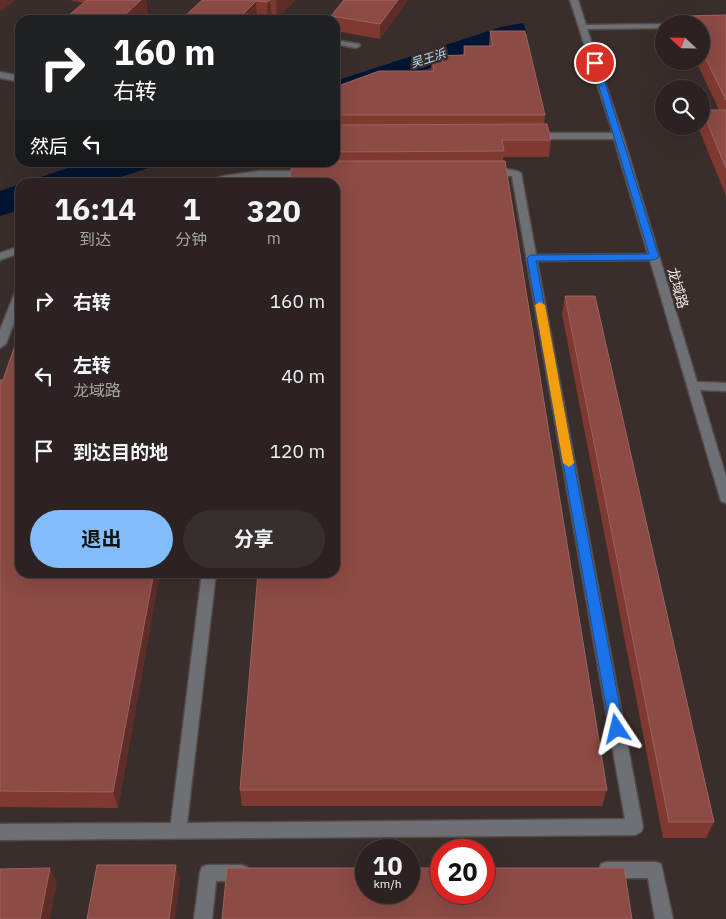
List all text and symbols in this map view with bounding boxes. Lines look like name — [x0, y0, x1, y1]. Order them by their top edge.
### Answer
north arrow — [655, 15, 710, 70]
map controls — [655, 15, 710, 135]
text: 160 m — [113, 29, 216, 75]
icon: right — [30, 35, 95, 100]
pin — [574, 42, 616, 84]
water label: 吴王浜 — [409, 45, 448, 71]
icon: arrive — [581, 49, 609, 77]
text: 右转 — [113, 76, 157, 105]
button: search — [655, 80, 710, 135]
icon: left — [78, 130, 106, 158]
text: 然后 — [30, 134, 68, 158]
text: 16:14 — [54, 189, 136, 228]
text: 1 — [182, 189, 200, 228]
text: 320 — [247, 191, 301, 230]
text: m — [267, 228, 281, 248]
text: 到达 — [79, 229, 111, 249]
text: 分钟 — [175, 229, 207, 249]
street label: 龙域路 — [664, 265, 692, 311]
icon: right — [30, 287, 58, 315]
text: 160 m — [270, 289, 325, 313]
text: 右转 — [73, 290, 111, 314]
text: 左转 — [73, 353, 111, 377]
icon: left — [30, 362, 58, 390]
text: 40 m — [281, 364, 325, 388]
text: 龙域路 — [73, 380, 121, 400]
icon: arrive — [30, 437, 58, 465]
text: 120 m — [270, 439, 325, 463]
text: 到达目的地 — [73, 440, 168, 464]
button: 退出 — [30, 510, 173, 568]
button: 分享 — [183, 510, 325, 568]
position arrow — [590, 702, 642, 754]
speed limit sign: 20 — [430, 839, 495, 904]
text: 10 — [372, 849, 403, 882]
text: km/h — [373, 876, 402, 891]

